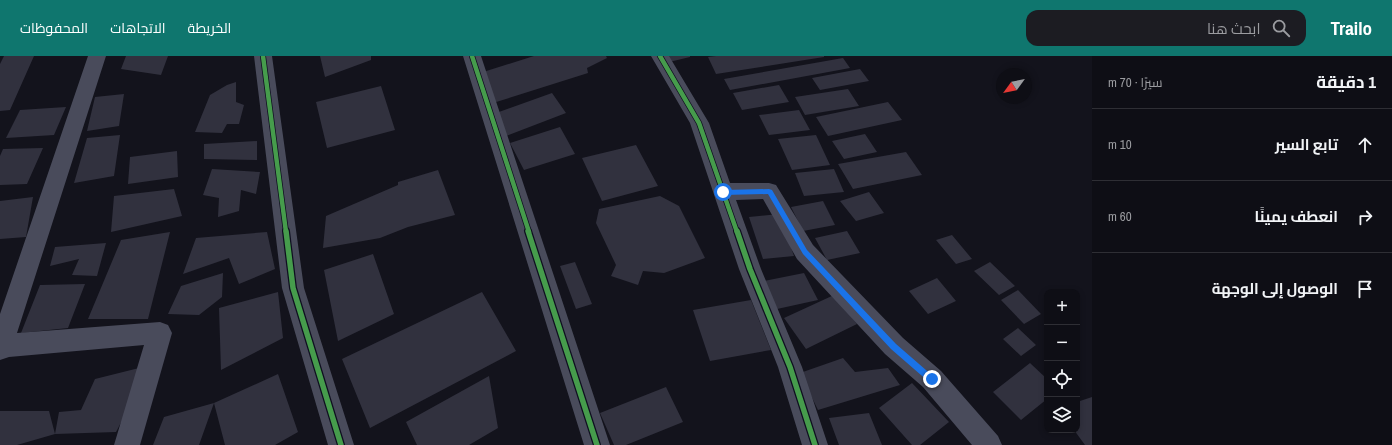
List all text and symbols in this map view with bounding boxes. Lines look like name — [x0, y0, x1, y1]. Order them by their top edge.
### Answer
search box — [1026, 10, 1306, 46]
text: Trailo — [1330, 15, 1372, 41]
icon: search — [1270, 17, 1292, 39]
text: ابحث هنا — [1207, 18, 1260, 39]
text: المحفوظات — [20, 19, 88, 37]
text: الاتجاهات — [110, 19, 166, 37]
text: الخريطة — [188, 19, 231, 37]
north arrow — [996, 68, 1032, 104]
text: 1 دقيقة — [1316, 70, 1376, 93]
text: سيرًا · 70 m — [1108, 74, 1163, 91]
text: تابع السير — [1275, 134, 1338, 155]
icon: ahead — [1354, 134, 1376, 156]
text: 10 m — [1108, 136, 1132, 153]
route start — [714, 183, 732, 201]
text: انعطف يمينًا — [1255, 206, 1338, 227]
icon: right — [1354, 206, 1376, 228]
text: 60 m — [1108, 208, 1132, 225]
text: الوصول إلى الوجهة — [1212, 278, 1338, 299]
icon: arrive — [1354, 278, 1376, 300]
map controls — [1044, 289, 1080, 433]
button: + — [1044, 289, 1080, 325]
button: − — [1044, 325, 1080, 361]
button: locate — [1044, 361, 1080, 397]
route end — [923, 370, 941, 388]
button: layers — [1044, 397, 1080, 433]

